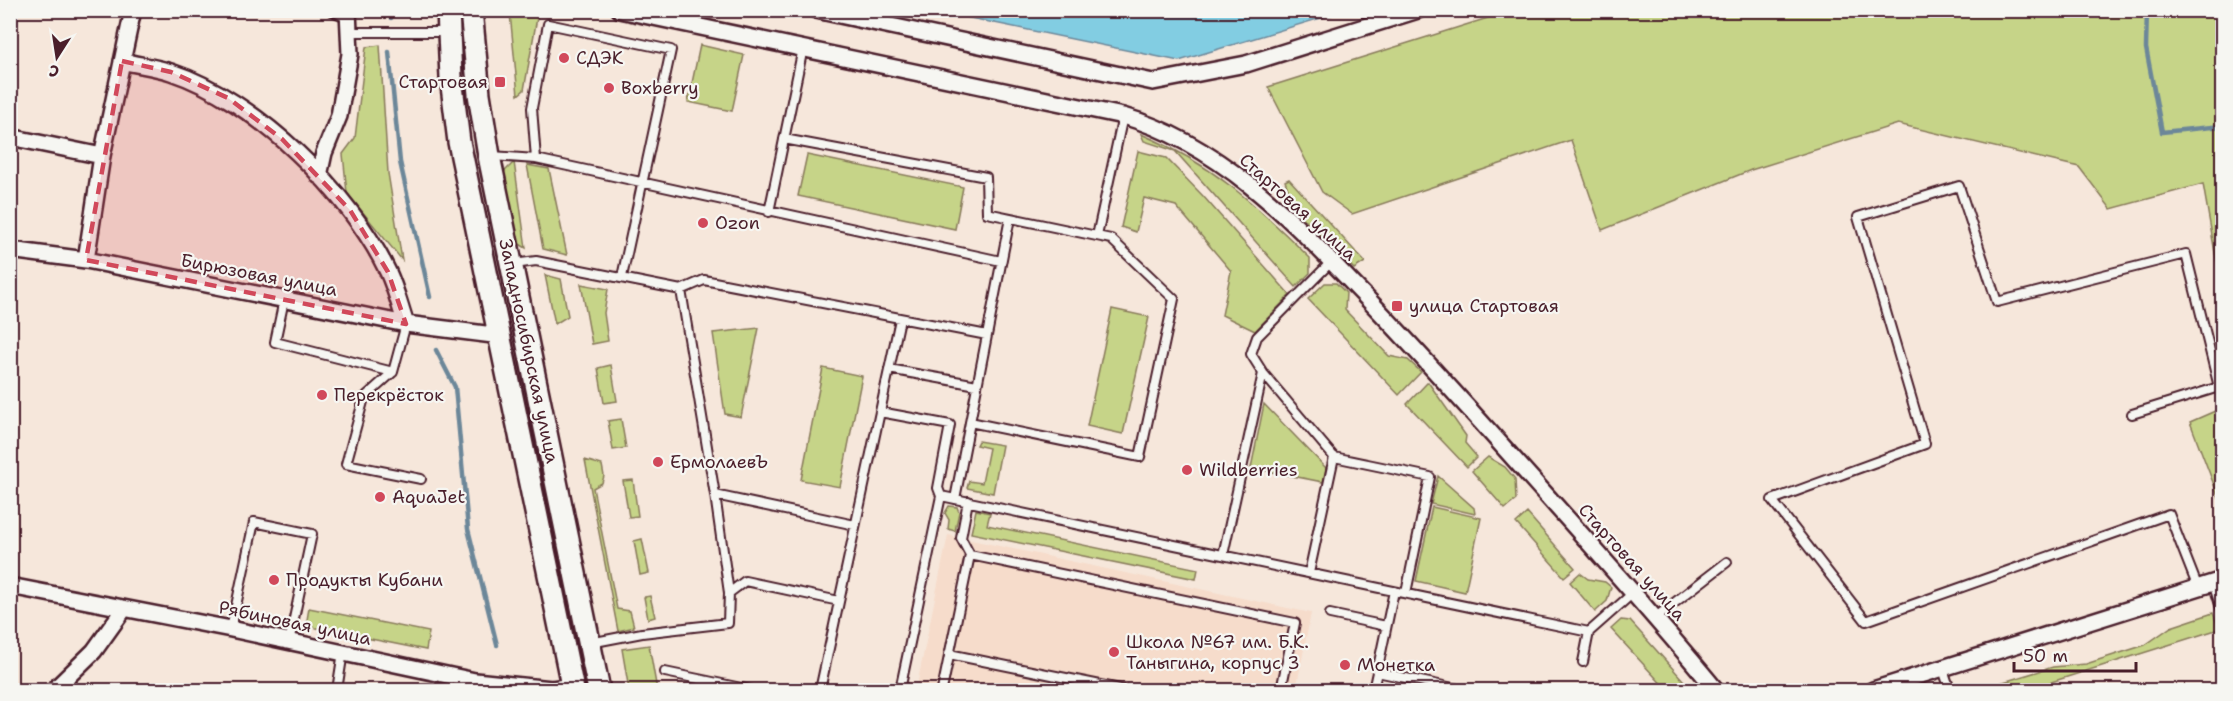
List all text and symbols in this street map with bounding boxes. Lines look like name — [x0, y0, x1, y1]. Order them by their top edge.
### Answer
north arrow — [27, 27, 87, 87]
place label: СДЭК — [576, 46, 624, 70]
marker: СДЭК — [557, 51, 571, 65]
text: С — [47, 60, 61, 82]
place label: Стартовая — [399, 70, 488, 94]
marker: Стартовая — [493, 75, 507, 89]
place label: Boxberry — [621, 76, 699, 100]
marker: Boxberry — [602, 81, 616, 95]
street label: Стартовая улица — [1234, 148, 1362, 266]
place label: Ozon — [715, 211, 760, 235]
marker: Ozon — [696, 216, 710, 230]
street label: Западносибирская улица — [493, 237, 565, 465]
street label: Бирюзовая улица — [179, 248, 339, 302]
place label: улица Стартовая — [1409, 294, 1559, 318]
marker: улица Стартовая — [1390, 299, 1404, 313]
place label: Перекрёсток — [334, 383, 444, 407]
marker: Перекрёсток — [315, 388, 329, 402]
place label: ЕрмолаевЪ — [670, 450, 768, 474]
marker: ЕрмолаевЪ — [651, 455, 665, 469]
place label: Wildberries — [1199, 458, 1298, 482]
marker: Wildberries — [1180, 463, 1194, 477]
place label: AquaJet — [392, 485, 465, 509]
marker: AquaJet — [373, 490, 387, 504]
street label: Стартовая улица — [1573, 498, 1691, 626]
place label: Продукты Кубани — [286, 568, 443, 592]
marker: Продукты Кубани — [267, 573, 281, 587]
street label: Рябиновая улица — [217, 595, 373, 651]
place label: Школа №67 им. Б.К. Таныгина, корпус 3 — [1126, 630, 1309, 675]
scale bar — [2014, 635, 2136, 673]
text: 50 m — [2023, 644, 2068, 668]
marker: Школа №67 им. Б.К. Таныгина, корпус 3 — [1107, 645, 1121, 659]
place label: Монетка — [1357, 653, 1435, 677]
marker: Монетка — [1338, 658, 1352, 672]

